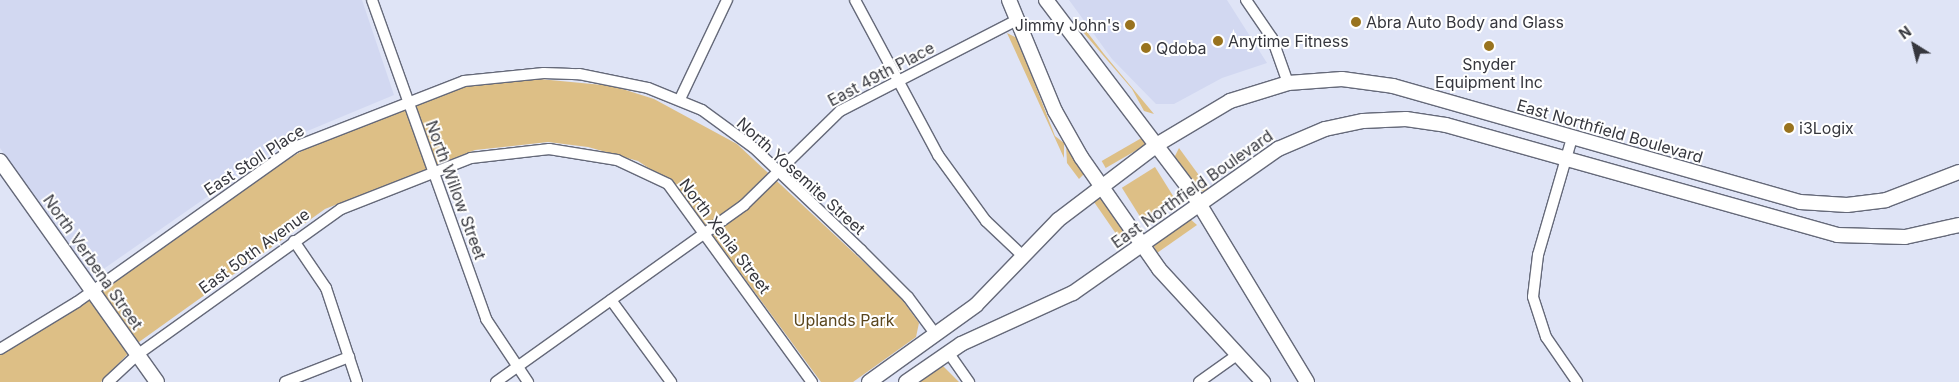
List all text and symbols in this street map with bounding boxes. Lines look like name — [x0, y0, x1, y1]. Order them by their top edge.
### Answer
place label: Abra Auto Body and Glass — [1366, 12, 1564, 32]
place label: Jimmy John's — [1015, 15, 1120, 35]
marker: Abra Auto Body and Glass — [1350, 16, 1362, 28]
marker: Jimmy John's — [1124, 19, 1136, 31]
north arrow — [1889, 20, 1939, 70]
text: N — [1896, 22, 1914, 42]
place label: Anytime Fitness — [1228, 31, 1349, 51]
marker: Anytime Fitness — [1212, 35, 1224, 47]
street label: East 49th Place — [824, 38, 938, 110]
place label: Qdoba — [1156, 38, 1207, 58]
marker: Snyder Equipment Inc — [1483, 40, 1495, 52]
marker: Qdoba — [1140, 42, 1152, 54]
place label: Snyder Equipment Inc — [1435, 54, 1543, 92]
street label: East Northfield Boulevard — [1515, 95, 1705, 167]
street label: North Yosemite Street — [733, 113, 869, 239]
street label: North Willow Street — [422, 118, 490, 262]
place label: i3Logix — [1799, 118, 1854, 138]
street label: East Stoll Place — [200, 120, 308, 200]
marker: i3Logix — [1783, 122, 1795, 134]
street label: East Northfield Boulevard — [1108, 126, 1276, 252]
street label: North Xenia Street — [676, 175, 774, 297]
street label: North Verbena Street — [39, 191, 147, 333]
street label: East 50th Avenue — [195, 204, 313, 298]
park label: Uplands Park — [793, 310, 895, 330]

